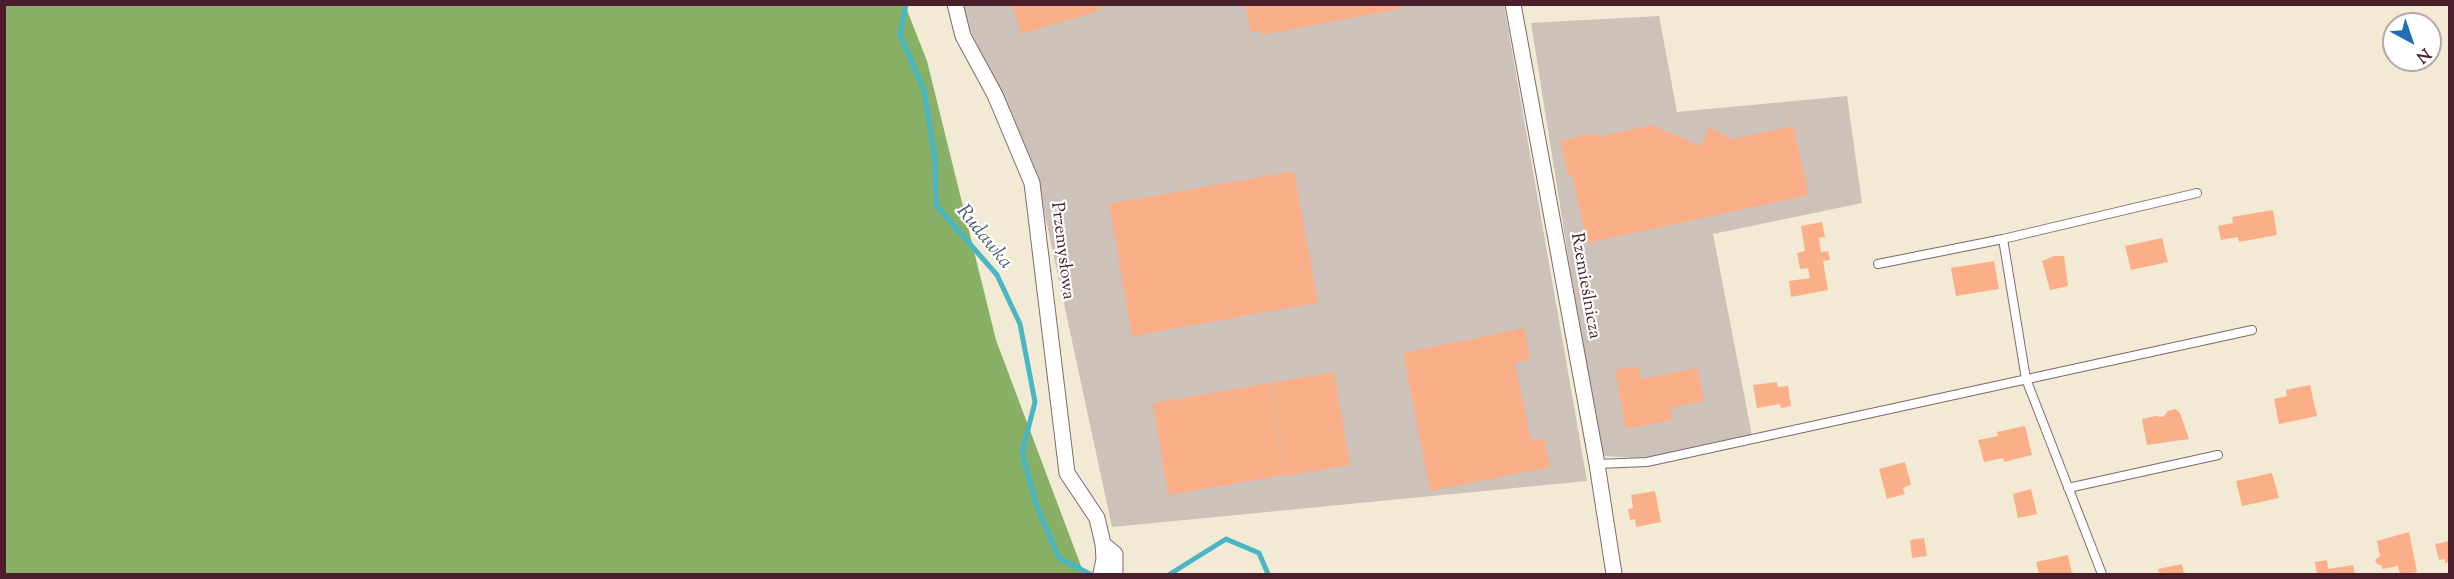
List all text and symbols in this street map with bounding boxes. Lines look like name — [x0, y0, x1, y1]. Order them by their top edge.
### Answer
north arrow — [2382, 12, 2442, 72]
text: N — [2410, 42, 2435, 68]
water label: Rudawka — [950, 201, 1016, 275]
street label: Przemysłowa — [1044, 201, 1078, 301]
street label: Rzemieślnicza — [1564, 231, 1604, 341]

